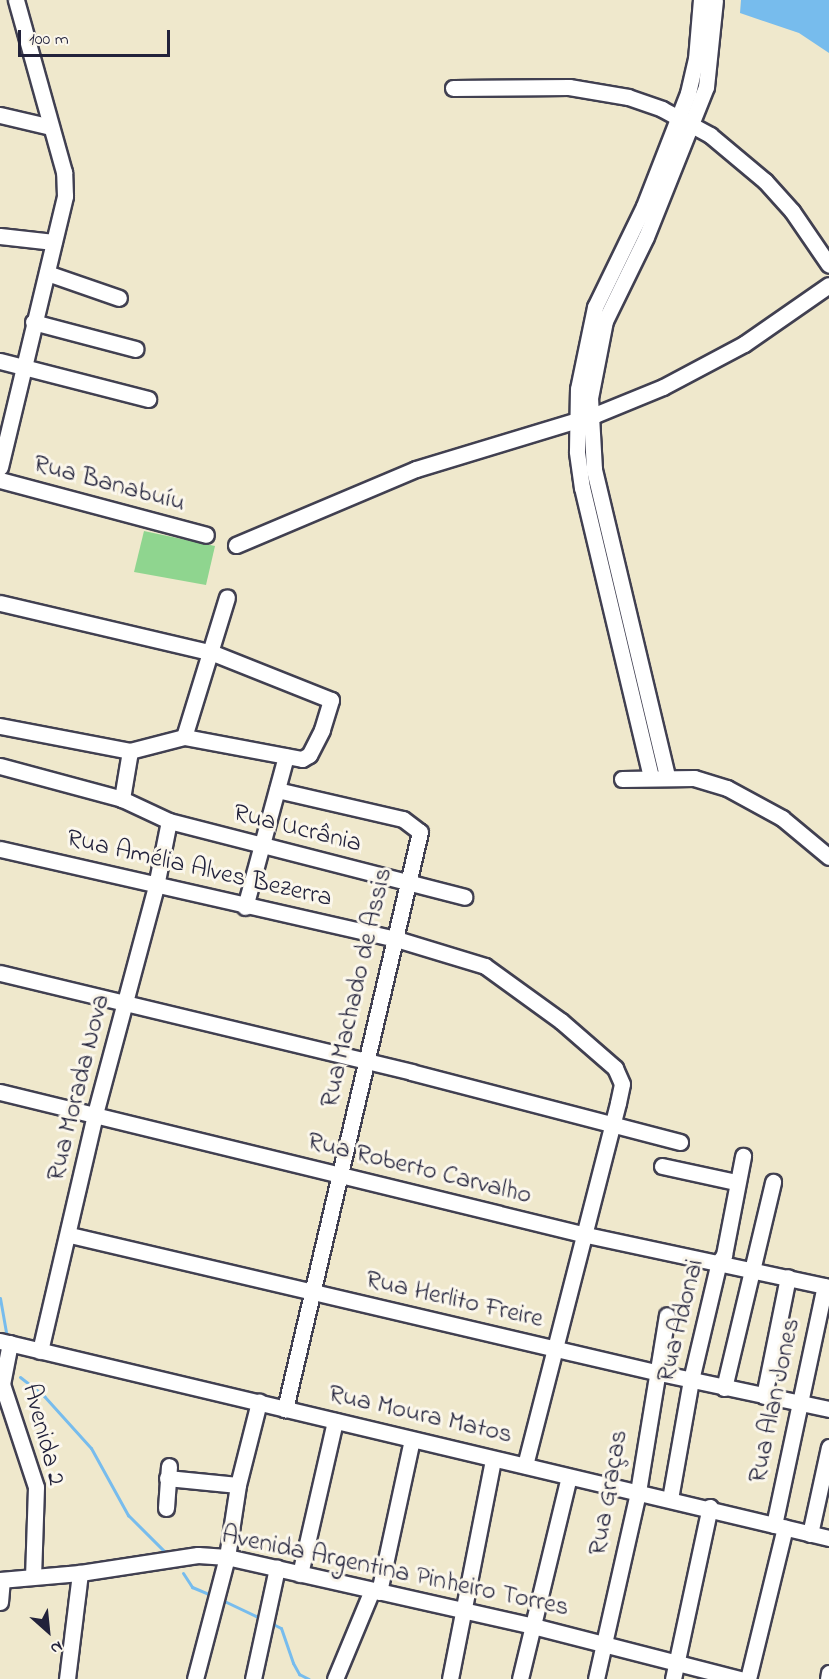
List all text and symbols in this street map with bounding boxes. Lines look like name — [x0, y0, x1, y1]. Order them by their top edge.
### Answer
scale bar — [21, 18, 172, 56]
text: 100 m — [29, 27, 69, 53]
street label: Rua Banabuíu — [30, 450, 188, 520]
street label: Rua Ucrânia — [230, 799, 364, 861]
street label: Rua Amélia Alves Bezerra — [63, 824, 335, 916]
street label: Rua Machado de Assis — [315, 865, 401, 1111]
street label: Rua Morada Nova — [42, 991, 118, 1185]
street label: Rua Roberto Carvalho — [304, 1127, 534, 1213]
street label: Rua Adonai — [652, 1256, 712, 1386]
street label: Rua Herlito Freire — [362, 1265, 546, 1337]
street label: Rua Alan Jones — [743, 1316, 809, 1486]
street label: Rua Moura Matos — [325, 1380, 515, 1452]
street label: Avenida 2 — [13, 1381, 71, 1489]
street label: Rua Graças — [584, 1428, 636, 1558]
street label: Avenida Argentina Pinheiro Torres — [218, 1521, 572, 1625]
north arrow — [18, 1601, 78, 1661]
text: N — [46, 1634, 66, 1660]

